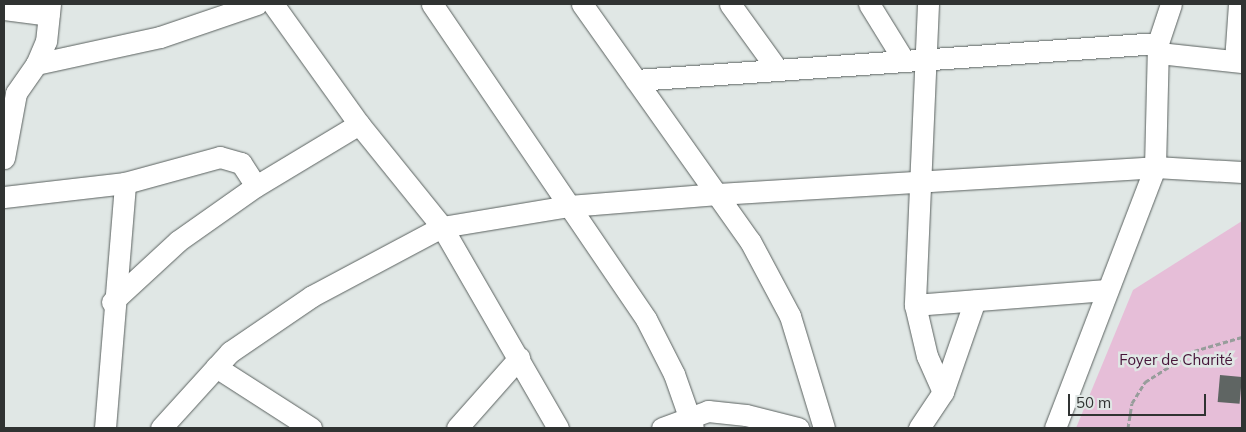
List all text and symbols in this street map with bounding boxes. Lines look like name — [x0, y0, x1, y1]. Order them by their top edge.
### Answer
park label: Foyer de Charité — [1119, 351, 1233, 369]
scale bar — [1071, 384, 1208, 416]
text: 50 m — [1076, 393, 1111, 412]

